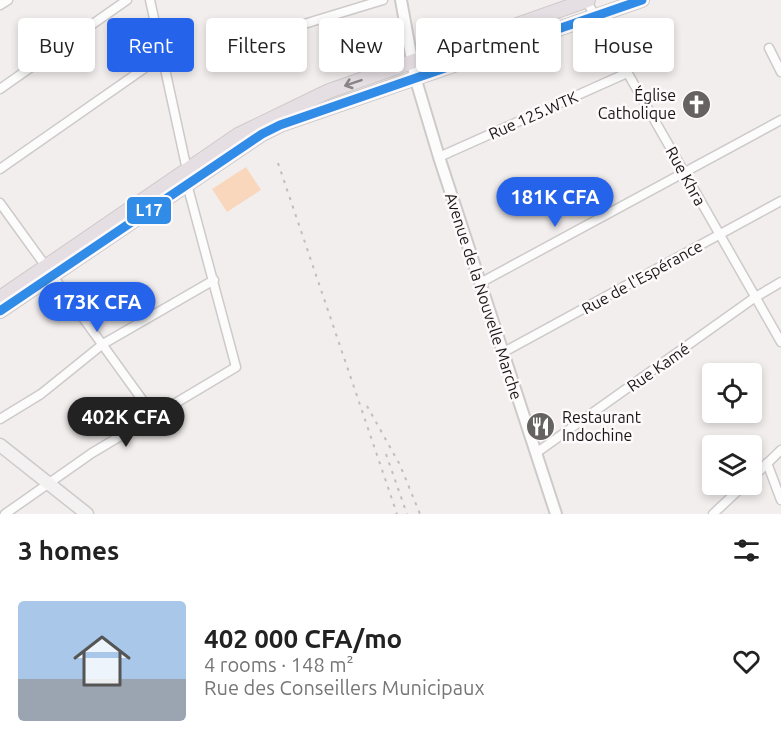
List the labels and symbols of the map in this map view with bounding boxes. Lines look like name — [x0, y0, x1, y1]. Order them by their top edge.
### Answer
one-way arrow — [344, 78, 363, 89]
place label: Église Catholique — [598, 84, 676, 122]
street label: Rue 125.WTK — [486, 87, 581, 143]
church icon: Église Catholique — [681, 88, 713, 120]
street label: Rue Khra — [662, 143, 710, 209]
pin: 181K CFA — [493, 177, 617, 228]
street label: Avenue de la Nouvelle Marche — [442, 190, 526, 402]
line badge: L17 — [126, 196, 172, 225]
text: L17 — [136, 201, 162, 219]
street label: Rue de l'Espérance — [578, 236, 706, 318]
pin: 173K CFA — [35, 282, 159, 333]
street label: Rue Kamé — [623, 339, 693, 395]
pin: 402K CFA — [64, 397, 188, 448]
place label: Restaurant Indochine — [562, 408, 642, 444]
restaurant icon: Restaurant Indochine — [525, 410, 557, 442]

